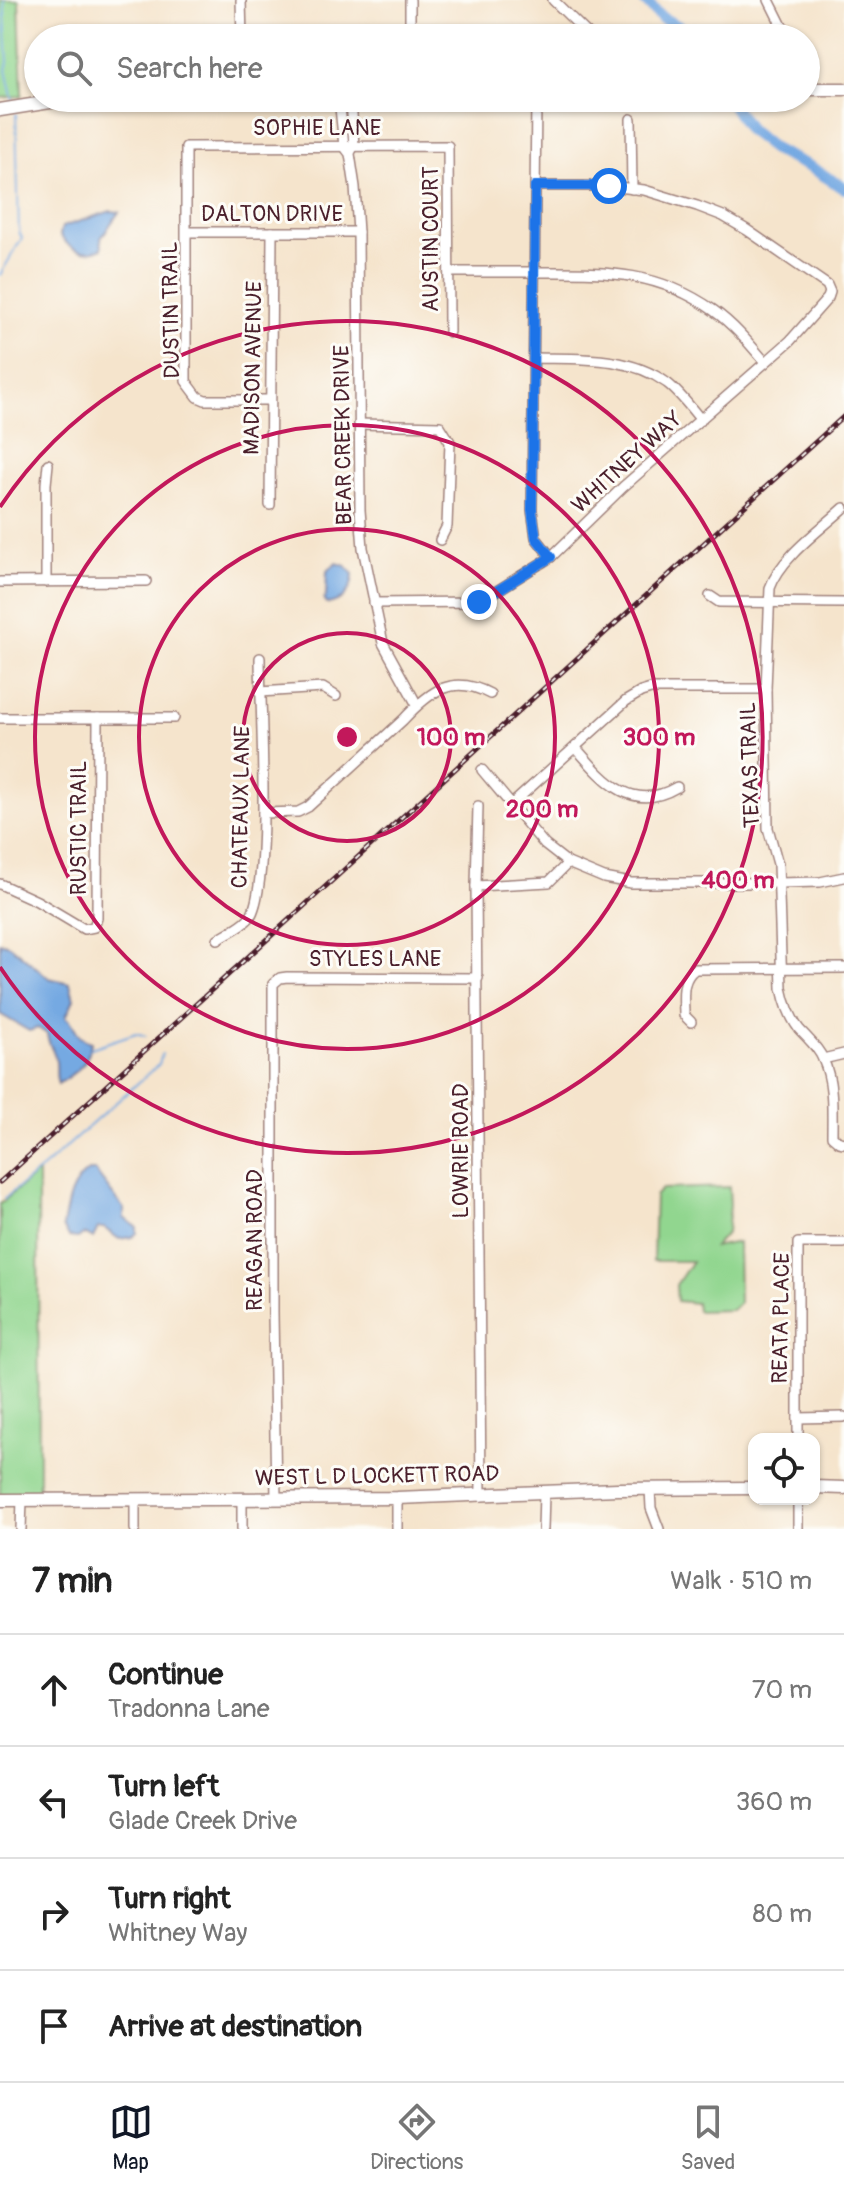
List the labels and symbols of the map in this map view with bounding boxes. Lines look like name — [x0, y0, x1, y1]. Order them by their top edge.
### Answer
street label: SOPHIE LANE — [253, 114, 381, 142]
street label: AUSTIN COURT — [417, 166, 445, 312]
route start — [591, 168, 627, 204]
street label: DALTON DRIVE — [201, 200, 343, 228]
street label: DUSTIN TRAIL — [156, 241, 186, 379]
street label: MADISON AVENUE — [237, 281, 269, 455]
street label: BEAR CREEK DRIVE — [327, 345, 359, 525]
street label: WHITNEY WAY — [566, 405, 688, 519]
route end — [461, 584, 497, 620]
street label: TEXAS TRAIL — [734, 702, 766, 828]
centre of rings — [333, 723, 361, 751]
text: 100 m — [417, 723, 485, 752]
text: 300 m — [623, 723, 695, 752]
street label: CHATEAUX LANE — [226, 725, 256, 889]
street label: RUSTIC TRAIL — [65, 761, 93, 895]
text: 200 m — [506, 795, 578, 824]
text: 400 m — [701, 866, 775, 895]
street label: STYLES LANE — [309, 945, 441, 973]
street label: LOWRIE ROAD — [447, 1083, 475, 1219]
street label: REAGAN ROAD — [241, 1169, 269, 1311]
street label: REATA PLACE — [766, 1252, 796, 1384]
street label: WEST L D LOCKETT ROAD — [255, 1460, 499, 1492]

